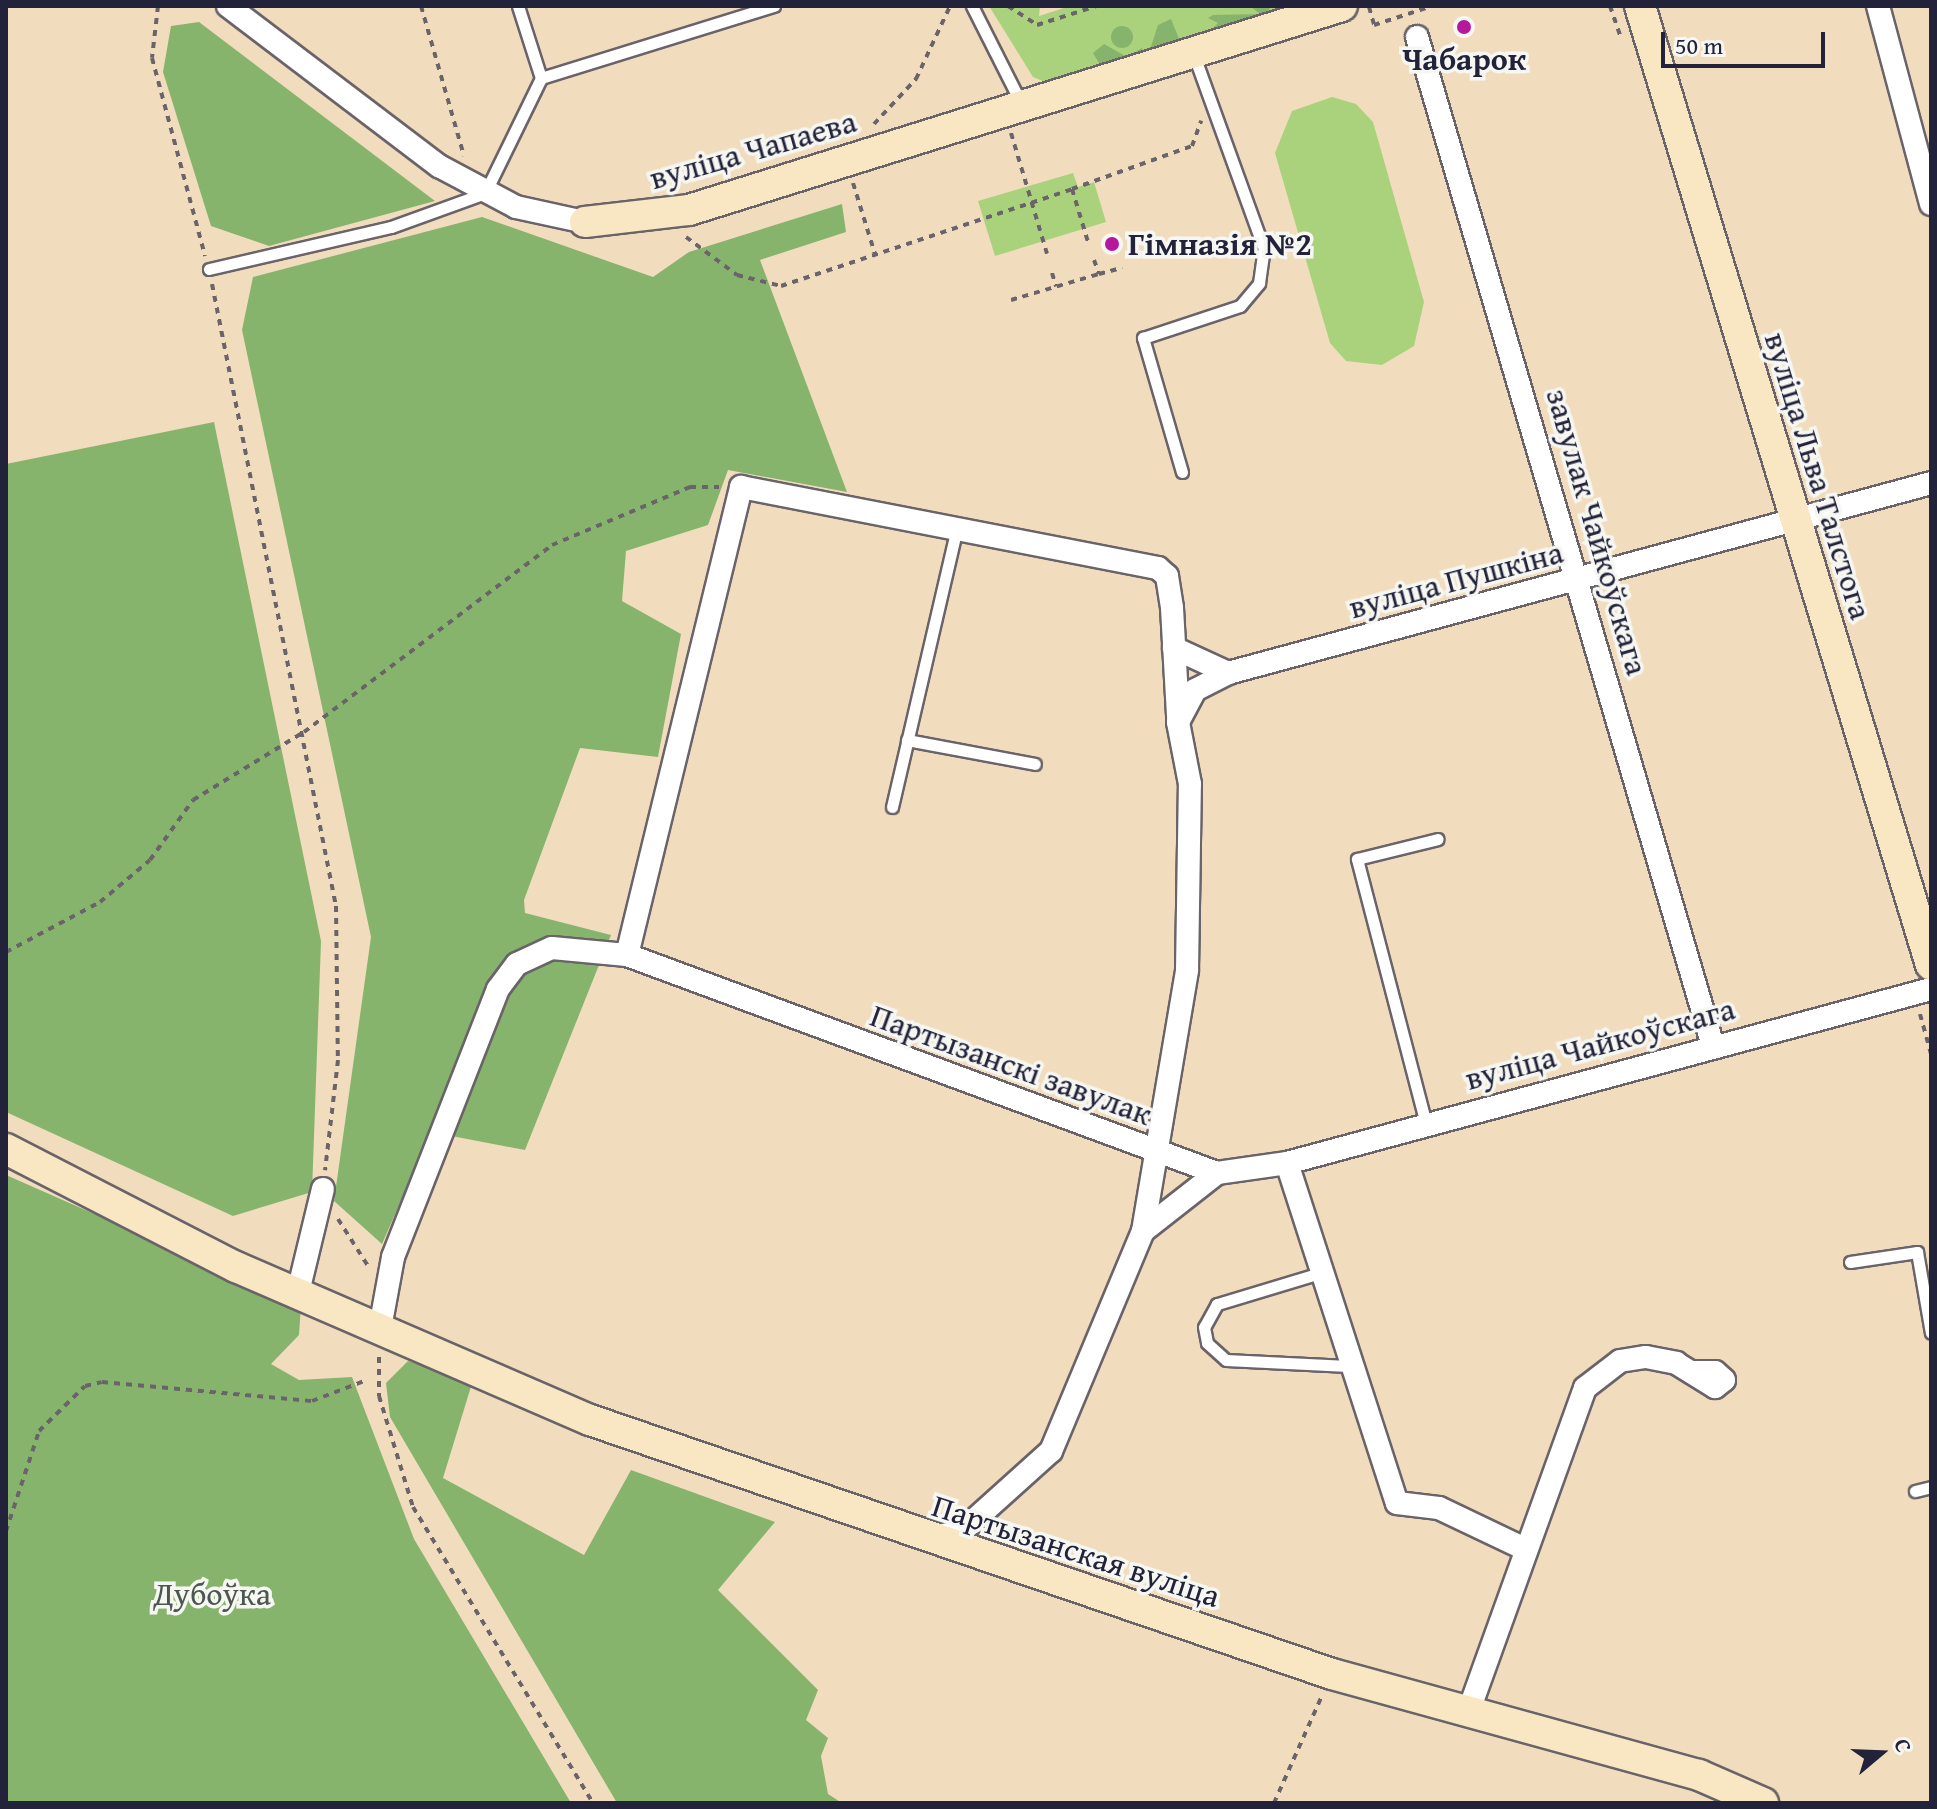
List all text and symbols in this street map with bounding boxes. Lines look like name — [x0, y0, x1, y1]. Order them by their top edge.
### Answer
scale bar — [1665, 16, 1829, 66]
marker: Чабарок — [1455, 18, 1473, 36]
text: 50 m — [1675, 28, 1723, 63]
place label: Чабарок — [1402, 40, 1526, 78]
street label: вуліца Чапаева — [645, 102, 861, 198]
place label: Гімназія №2 — [1128, 225, 1312, 263]
marker: Гімназія №2 — [1103, 235, 1121, 253]
street label: вуліца Льва Талстога — [1756, 328, 1880, 624]
street label: завулак Чайкоўскага — [1538, 385, 1656, 679]
street label: вуліца Пушкіна — [1345, 533, 1567, 627]
street label: вуліца Чайкоўскага — [1461, 990, 1739, 1098]
street label: Партызанскі завулак — [865, 996, 1157, 1134]
street label: Партызанская вуліца — [927, 1486, 1225, 1616]
park label: Дубоўка — [153, 1575, 271, 1613]
north arrow — [1841, 1713, 1921, 1793]
text: С — [1887, 1734, 1921, 1756]

